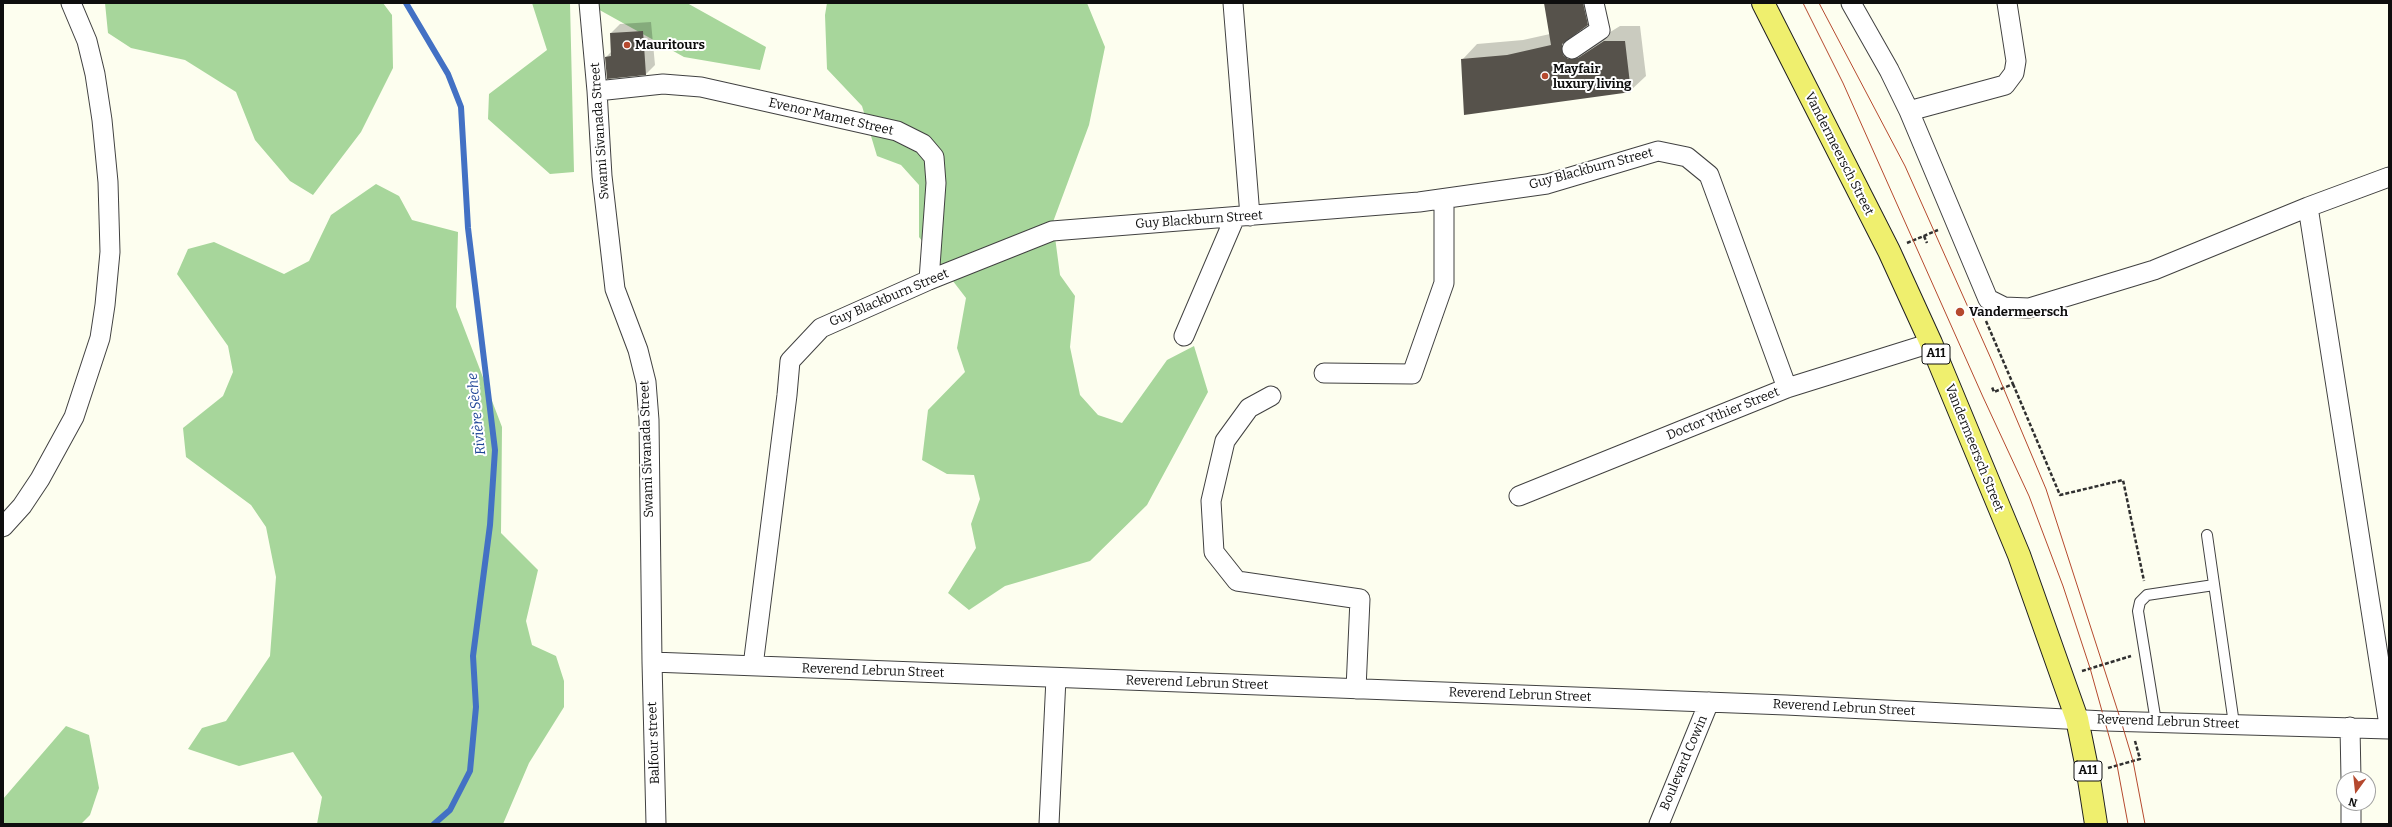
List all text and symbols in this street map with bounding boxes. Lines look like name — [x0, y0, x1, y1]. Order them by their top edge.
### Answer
place label: Mauritours — [635, 37, 705, 53]
marker: Mauritours — [622, 40, 632, 50]
place label: Mayfair luxury living — [1553, 61, 1632, 92]
street label: Swami Sivanada Street — [587, 62, 613, 200]
marker: Mayfair luxury living — [1540, 71, 1550, 81]
street label: Vandermeersch Street — [1801, 90, 1877, 218]
street label: Evenor Mamet Street — [767, 95, 895, 139]
street label: Guy Blackburn Street — [1527, 145, 1655, 193]
street label: Guy Blackburn Street — [1135, 208, 1263, 232]
street label: Guy Blackburn Street — [827, 266, 951, 330]
place label: Vandermeersch — [1969, 304, 2068, 320]
marker: Vandermeersch — [1954, 306, 1966, 318]
road number: A11 — [1922, 344, 1950, 364]
water label: Rivière Sèche — [464, 372, 490, 456]
street label: Swami Sivanada Street — [637, 380, 657, 518]
street label: Vandermeersch Street — [1941, 382, 2007, 514]
street label: Doctor Ythier Street — [1664, 384, 1782, 444]
street label: Reverend Lebrun Street — [801, 661, 945, 681]
street label: Reverend Lebrun Street — [1125, 673, 1269, 693]
street label: Reverend Lebrun Street — [1448, 685, 1592, 705]
street label: Reverend Lebrun Street — [1772, 696, 1916, 720]
street label: Balfour street — [645, 702, 663, 784]
street label: Reverend Lebrun Street — [2096, 712, 2240, 732]
street label: Boulevard Cowin — [1657, 713, 1711, 813]
road number: A11 — [2074, 761, 2102, 781]
north arrow — [2336, 771, 2376, 811]
text: N — [2347, 795, 2359, 809]

